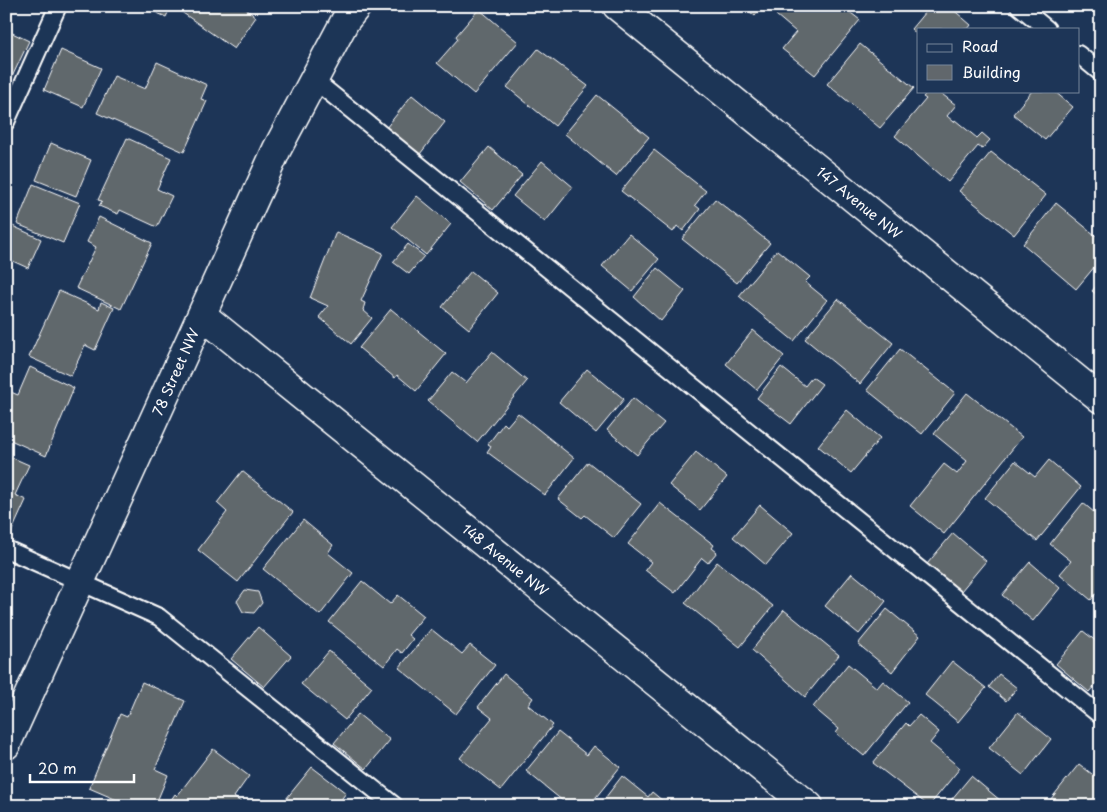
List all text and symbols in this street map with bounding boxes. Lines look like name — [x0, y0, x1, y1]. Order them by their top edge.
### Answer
legend — [917, 28, 1080, 92]
text: Road — [962, 34, 998, 57]
text: Building — [962, 60, 1021, 83]
street label: 147 Avenue NW — [812, 162, 907, 244]
street label: 78 Street NW — [147, 325, 204, 419]
street label: 148 Avenue NW — [458, 518, 553, 601]
scale bar — [30, 752, 134, 784]
text: 20 m — [38, 756, 77, 779]

